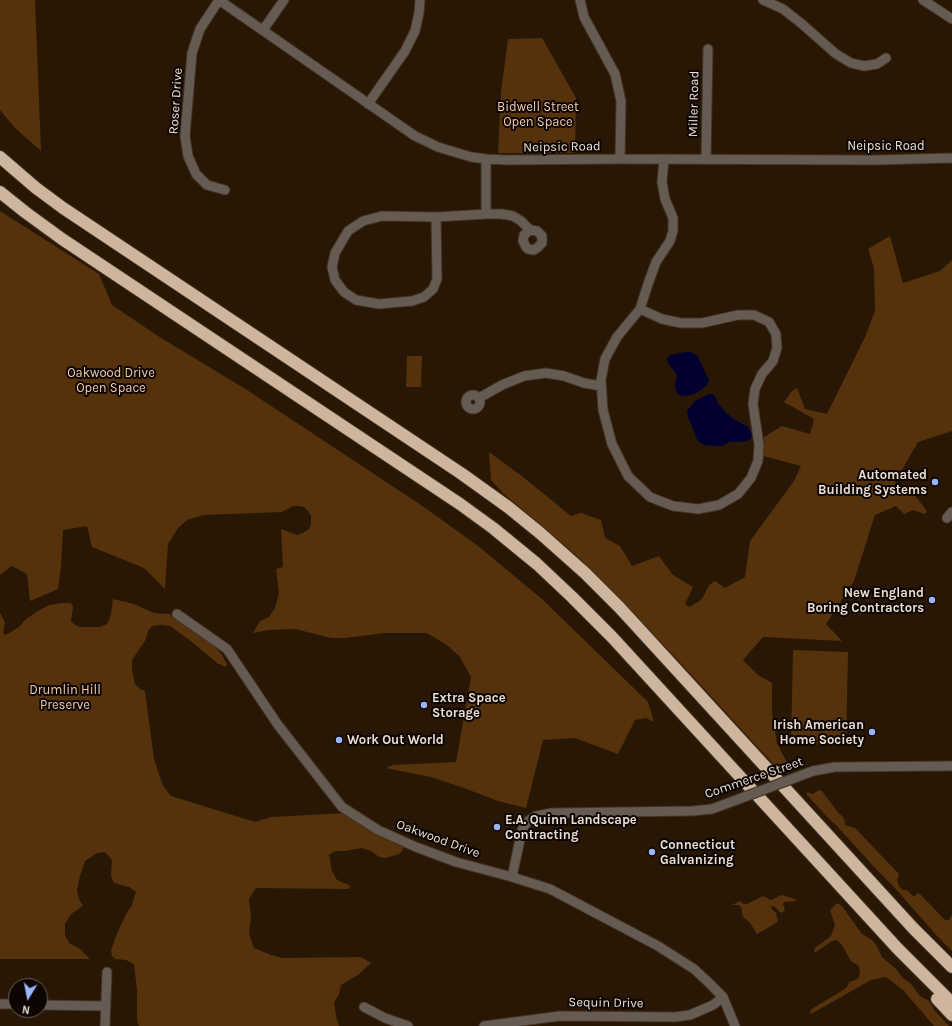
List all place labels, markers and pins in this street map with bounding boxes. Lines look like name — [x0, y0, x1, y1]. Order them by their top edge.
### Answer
place label: Automated Building Systems — [818, 467, 927, 498]
marker: Automated Building Systems — [930, 477, 940, 487]
place label: New England Boring Contractors — [807, 585, 924, 616]
marker: New England Boring Contractors — [927, 595, 937, 605]
place label: Extra Space Storage — [432, 690, 506, 721]
marker: Extra Space Storage — [419, 700, 429, 710]
place label: Irish American Home Society — [773, 717, 864, 748]
marker: Irish American Home Society — [867, 727, 877, 737]
place label: Work Out World — [347, 732, 444, 748]
marker: Work Out World — [334, 735, 344, 745]
place label: E.A. Quinn Landscape Contracting — [505, 812, 637, 843]
marker: E.A. Quinn Landscape Contracting — [492, 822, 502, 832]
place label: Connecticut Galvanizing — [660, 837, 735, 868]
marker: Connecticut Galvanizing — [647, 847, 657, 857]

